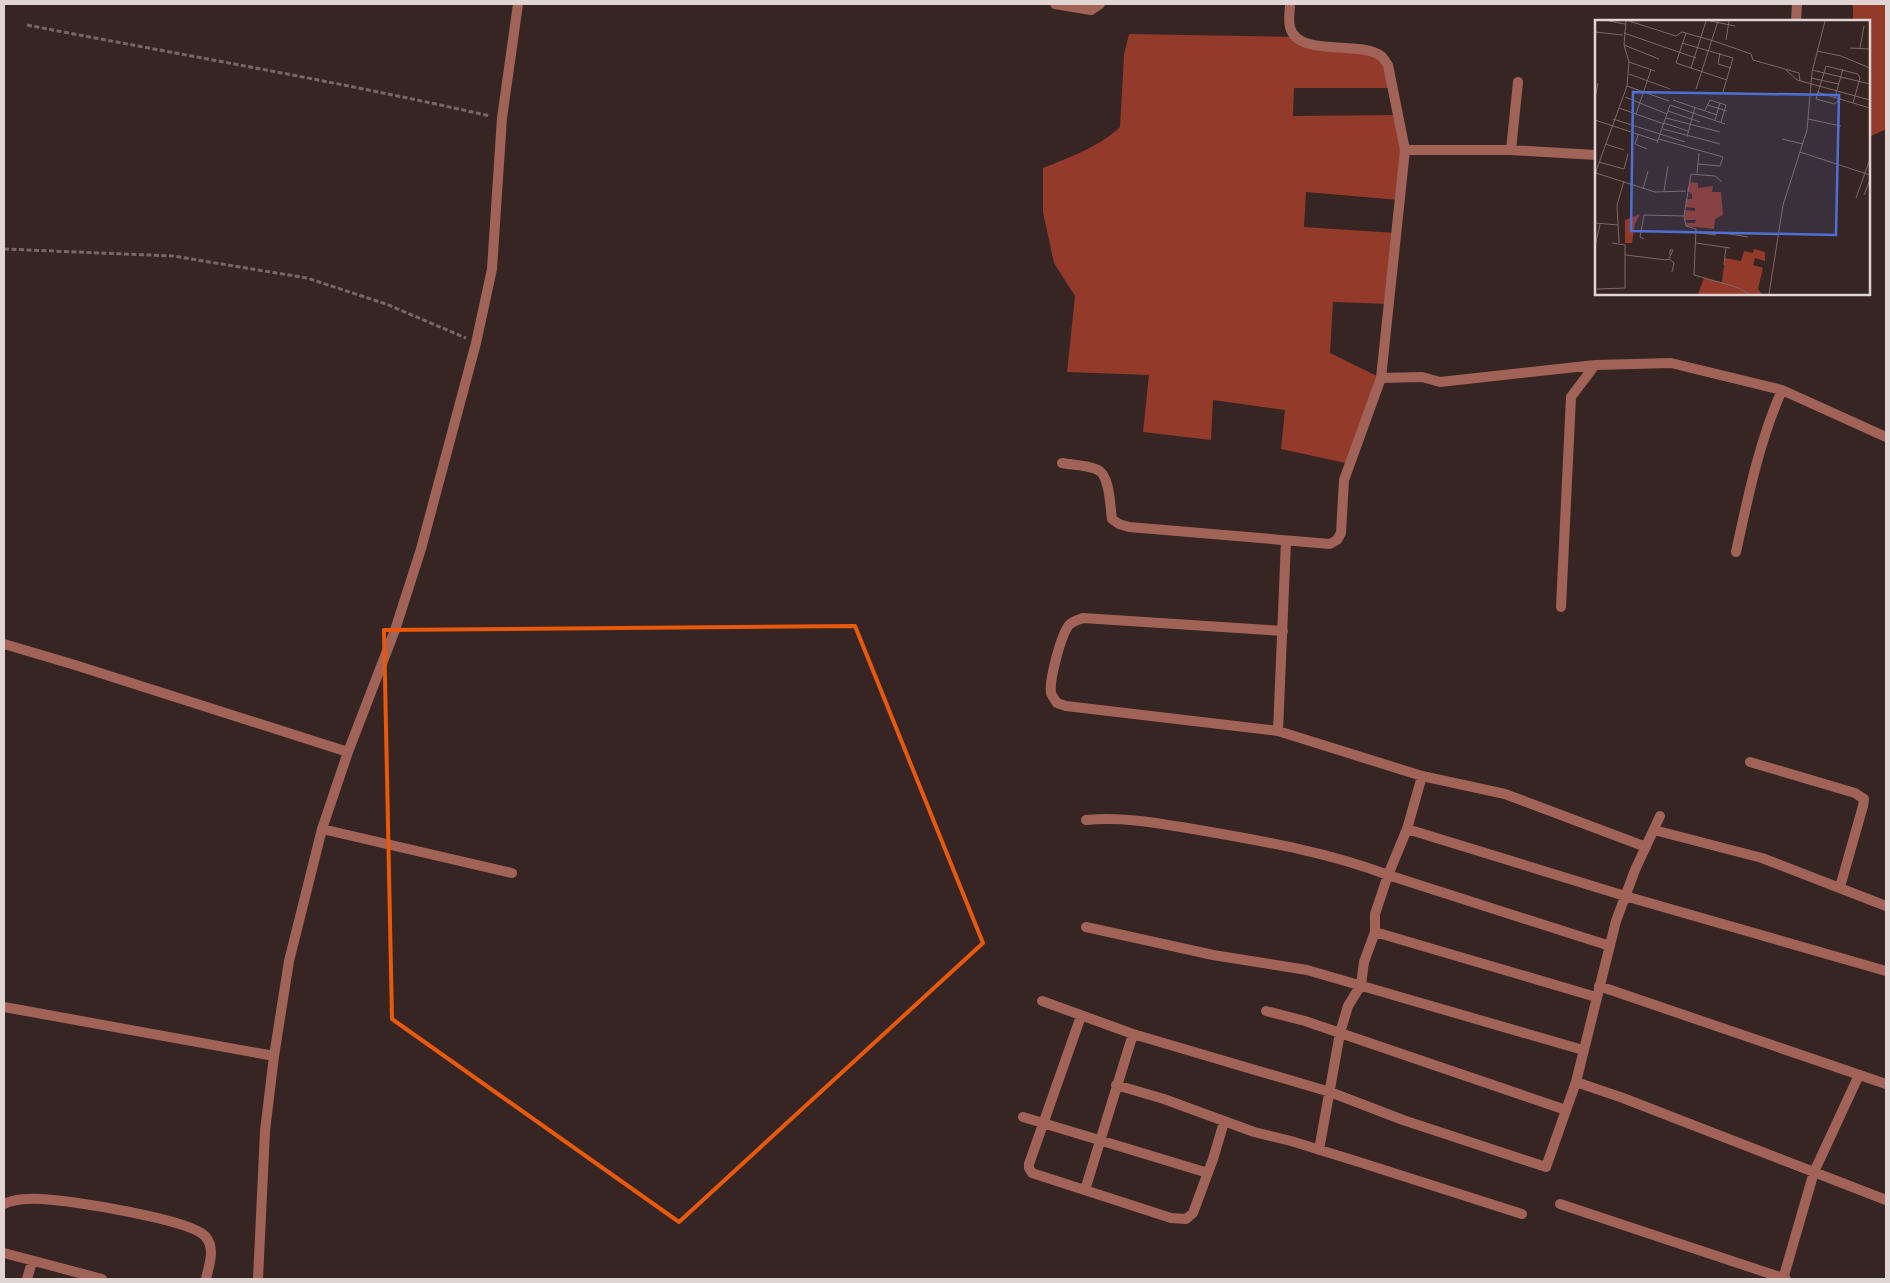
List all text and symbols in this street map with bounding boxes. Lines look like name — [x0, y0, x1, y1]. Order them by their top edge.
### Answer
inset map — [1595, 20, 1870, 295]

